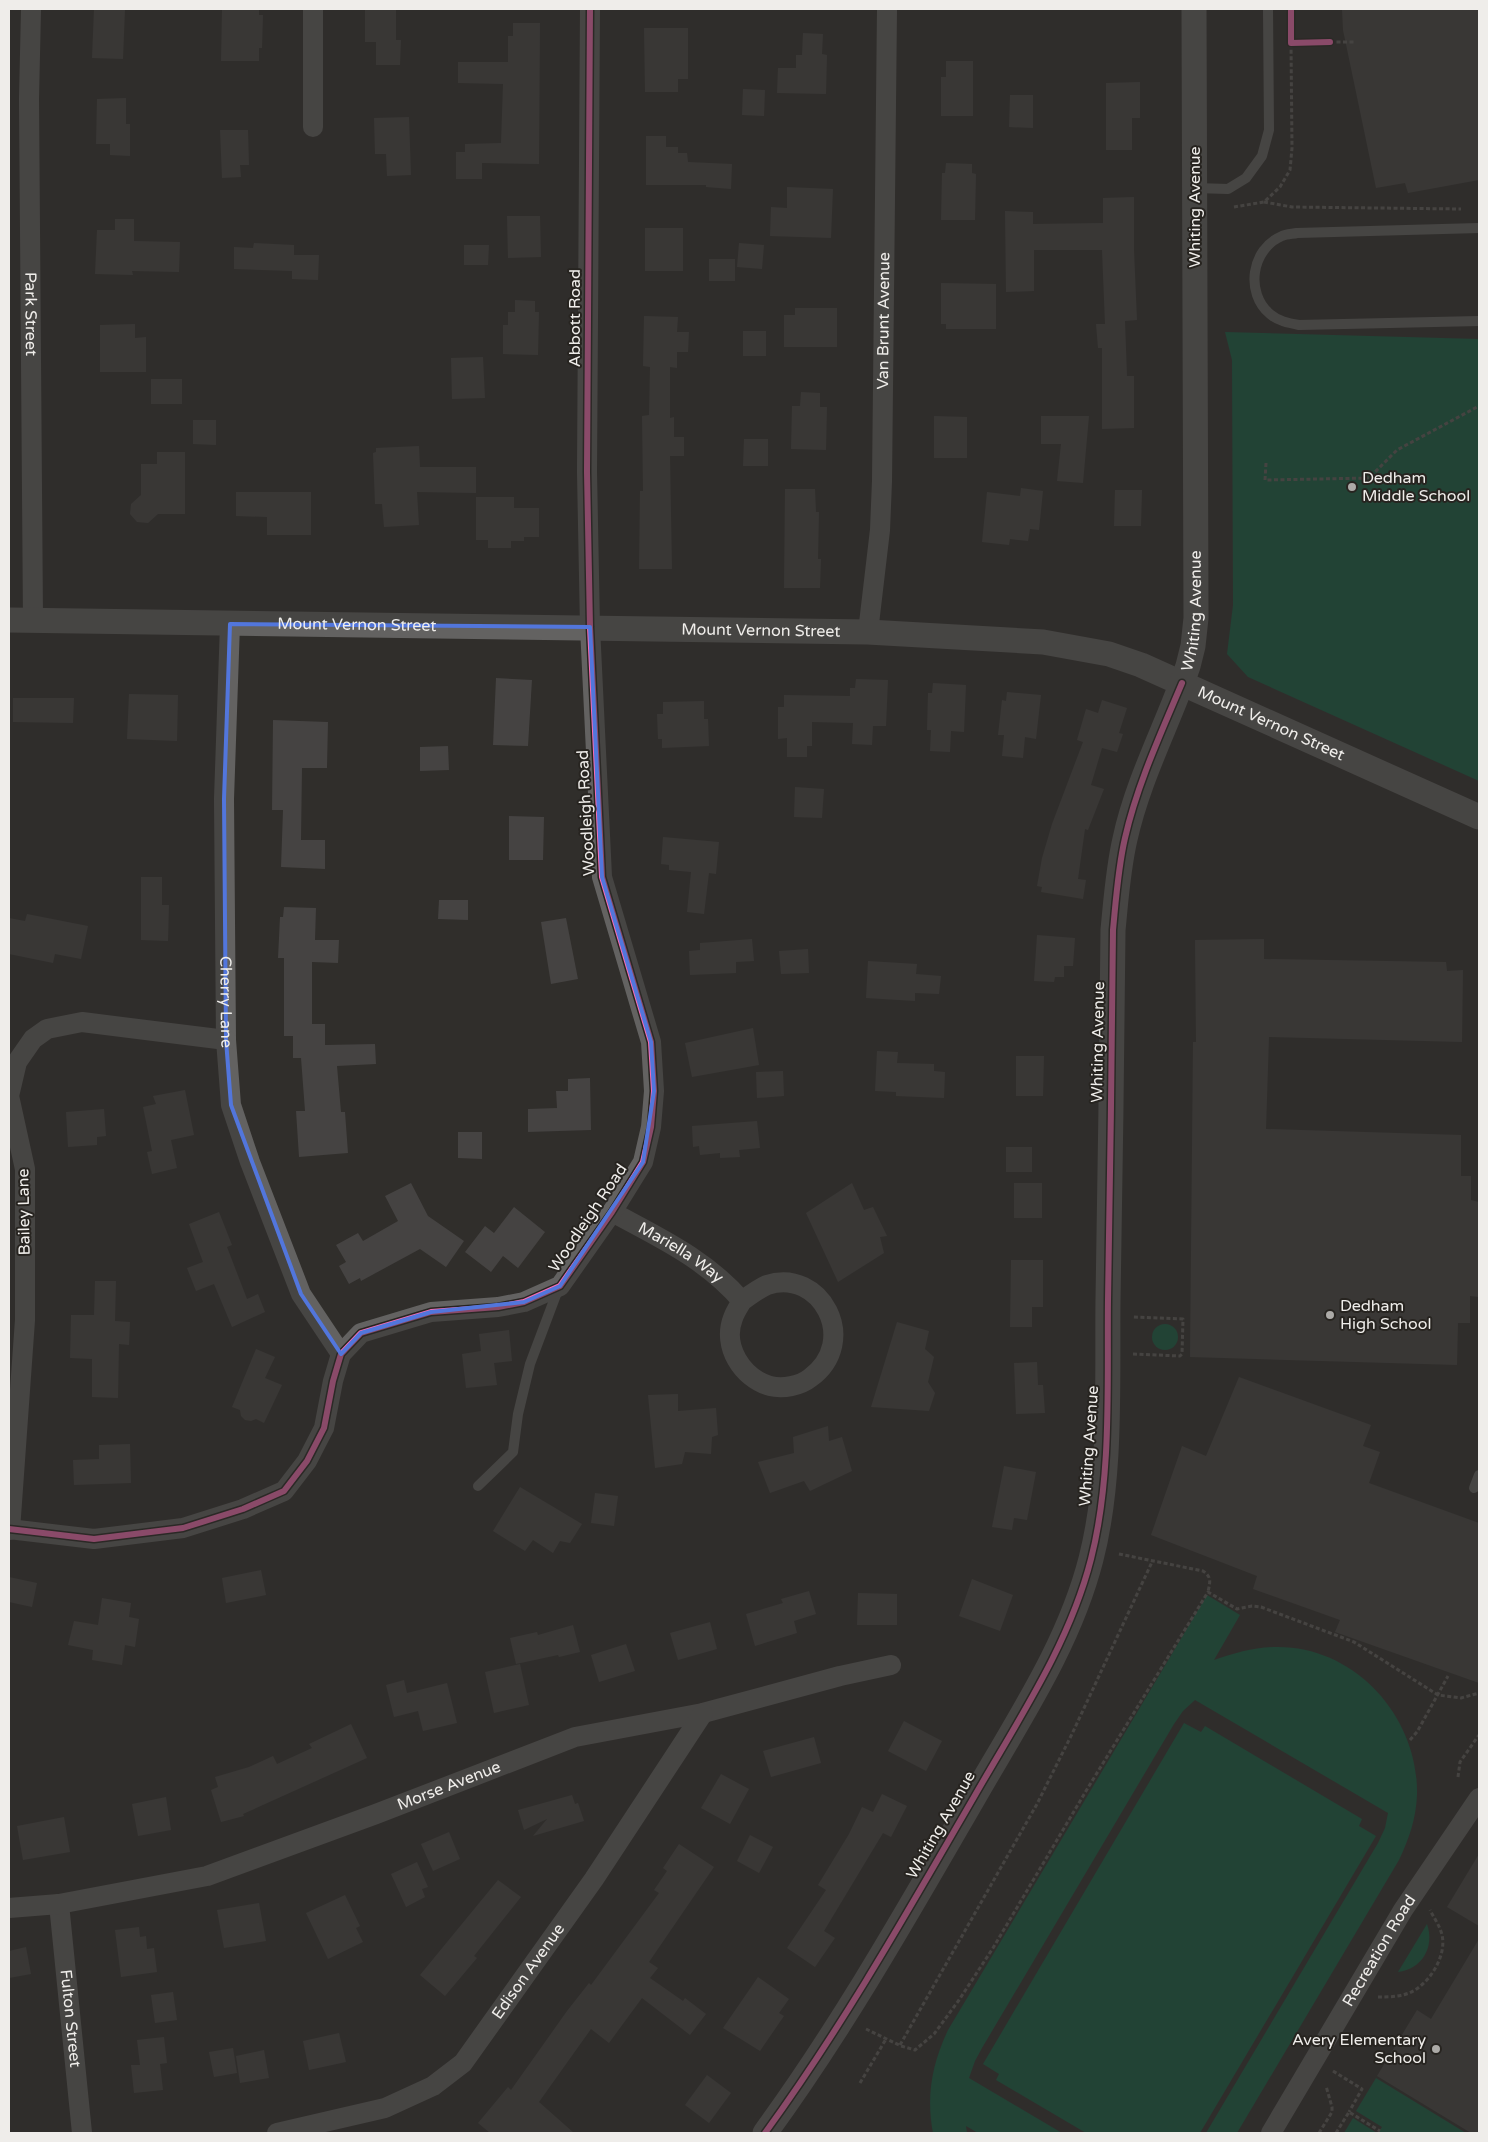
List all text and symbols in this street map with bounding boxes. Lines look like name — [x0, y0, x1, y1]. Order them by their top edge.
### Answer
street label: Whiting Avenue — [1185, 146, 1205, 268]
street label: Van Brunt Avenue — [873, 252, 894, 389]
street label: Abbott Road — [565, 269, 585, 367]
street label: Park Street — [20, 272, 41, 356]
place label: Dedham Middle School — [1362, 468, 1470, 506]
marker: Dedham Middle School — [1346, 481, 1358, 493]
street label: Whiting Avenue — [1177, 550, 1206, 673]
street label: Mount Vernon Street — [277, 614, 437, 636]
street label: Mount Vernon Street — [681, 619, 841, 642]
street label: Mount Vernon Street — [1194, 682, 1348, 765]
street label: Woodleigh Road — [573, 749, 599, 877]
street label: Cherry Lane — [215, 956, 237, 1049]
street label: Whiting Avenue — [1087, 981, 1109, 1103]
street label: Woodleigh Road — [544, 1160, 632, 1276]
street label: Bailey Lane — [13, 1168, 35, 1256]
street label: Mariella Way — [635, 1218, 728, 1288]
place label: Dedham High School — [1340, 1296, 1431, 1334]
marker: Dedham High School — [1324, 1309, 1336, 1321]
street label: Whiting Avenue — [1075, 1385, 1103, 1507]
street label: Morse Avenue — [394, 1757, 504, 1815]
street label: Whiting Avenue — [902, 1767, 980, 1883]
street label: Recreation Road — [1338, 1891, 1420, 2010]
street label: Edison Avenue — [487, 1920, 569, 2023]
street label: Fulton Street — [56, 1968, 85, 2068]
place label: Avery Elementary School — [1292, 2030, 1426, 2068]
marker: Avery Elementary School — [1430, 2043, 1442, 2055]

